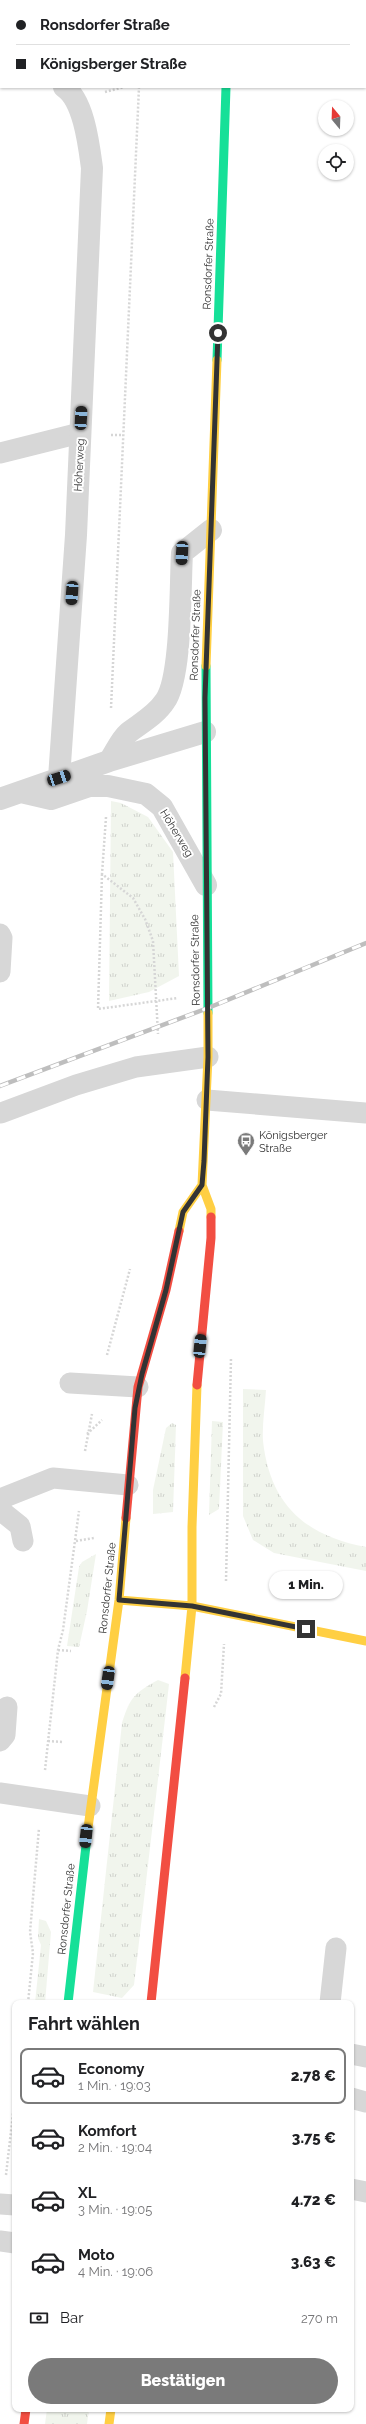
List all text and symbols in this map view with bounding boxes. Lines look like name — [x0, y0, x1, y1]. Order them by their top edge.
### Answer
text: Ronsdorfer Straße — [40, 16, 170, 34]
text: Königsberger Straße — [40, 55, 187, 73]
north arrow — [318, 100, 354, 136]
map controls — [318, 100, 354, 180]
button: locate — [318, 144, 354, 180]
street label: Ronsdorfer Straße — [200, 218, 217, 310]
route start — [209, 324, 227, 342]
car — [74, 406, 88, 430]
street label: Höherweg — [72, 438, 87, 492]
car — [175, 541, 189, 565]
car — [65, 581, 79, 605]
street label: Ronsdorfer Straße — [187, 589, 204, 681]
car — [46, 769, 72, 787]
street label: Höherweg — [157, 807, 196, 859]
street label: Ronsdorfer Straße — [188, 914, 203, 1006]
place label: Königsberger Straße — [259, 1129, 327, 1155]
bus stop icon: Königsberger Straße — [236, 1131, 256, 1156]
car — [193, 1333, 207, 1359]
street label: Ronsdorfer Straße — [96, 1541, 119, 1634]
callout: 1 Min. — [269, 1571, 343, 1599]
text: 1 Min. — [288, 1577, 324, 1592]
route end — [297, 1620, 315, 1638]
car — [100, 1665, 116, 1691]
car — [79, 1823, 93, 1849]
street label: Ronsdorfer Straße — [55, 1862, 78, 1955]
text: Fahrt wählen — [28, 2013, 140, 2034]
icon: car — [30, 2058, 66, 2094]
text: Economy — [78, 2060, 145, 2078]
text: 2.78 € — [291, 2067, 336, 2085]
text: 1 Min. · 19:03 — [78, 2078, 151, 2093]
icon: car — [30, 2120, 66, 2156]
text: Komfort — [78, 2122, 137, 2140]
text: 3.75 € — [292, 2129, 336, 2147]
text: 2 Min. · 19:04 — [78, 2140, 152, 2155]
icon: car — [30, 2182, 66, 2218]
text: XL — [78, 2184, 96, 2202]
text: 4.72 € — [291, 2191, 336, 2209]
text: 3 Min. · 19:05 — [78, 2202, 152, 2217]
icon: car — [30, 2244, 66, 2280]
text: Moto — [78, 2246, 115, 2264]
text: 3.63 € — [291, 2253, 336, 2271]
text: 4 Min. · 19:06 — [78, 2264, 153, 2279]
icon: cash — [28, 2307, 50, 2329]
text: Bar — [60, 2309, 83, 2327]
text: 270 m — [301, 2311, 338, 2326]
button: Bestätigen — [28, 2358, 338, 2404]

